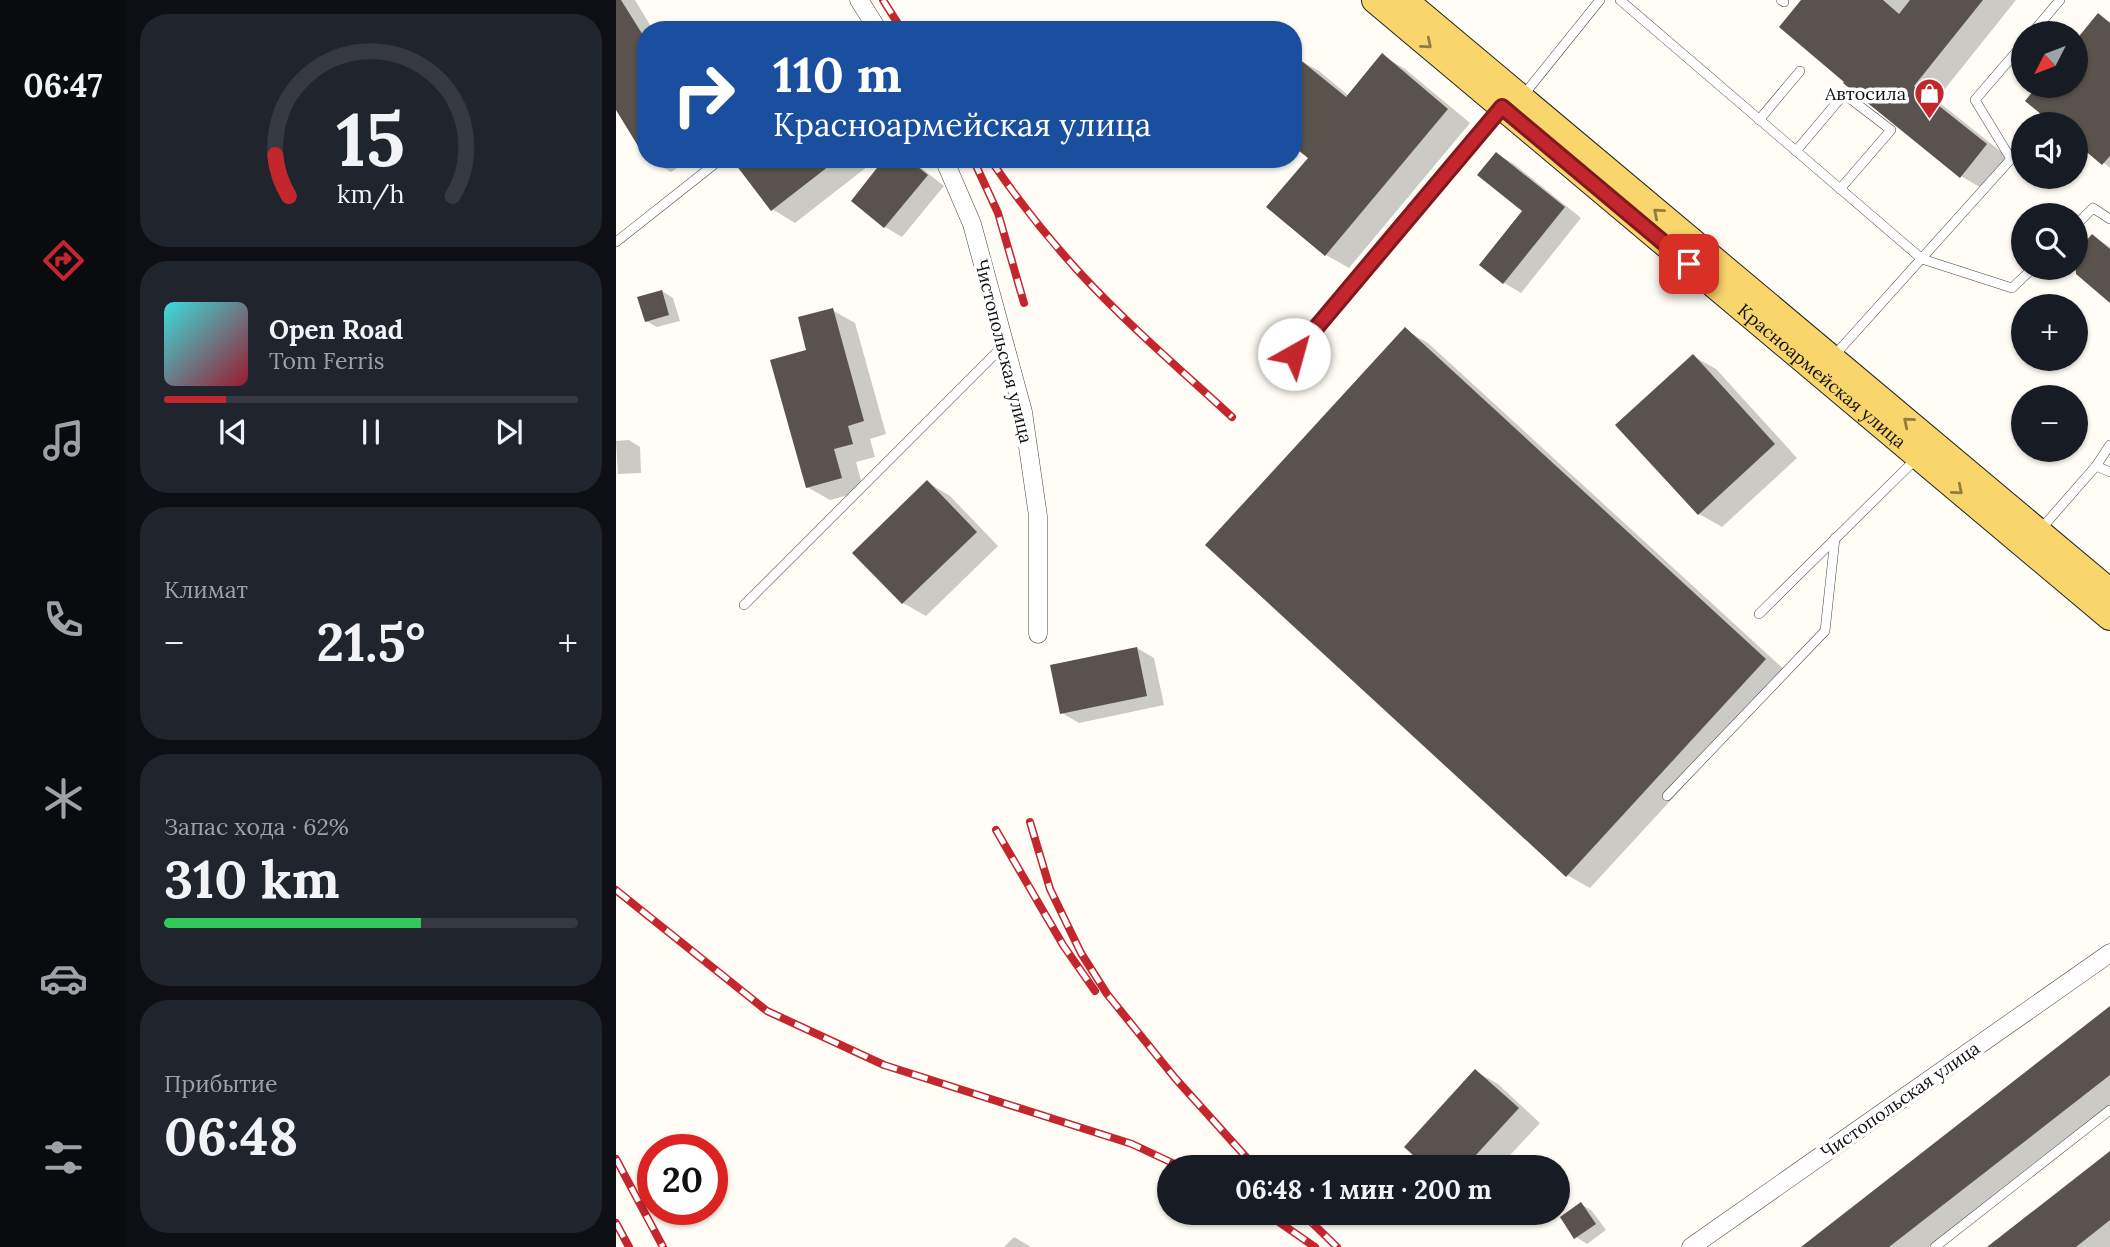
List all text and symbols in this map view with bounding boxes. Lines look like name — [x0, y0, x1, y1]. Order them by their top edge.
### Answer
north arrow — [2011, 21, 2088, 98]
map controls — [2011, 21, 2088, 462]
one-way arrow — [1419, 36, 1432, 48]
text: 110 m — [773, 43, 902, 105]
icon: right — [658, 49, 749, 140]
text: 06:47 — [23, 65, 103, 106]
shop icon: Автосила — [1912, 76, 1946, 120]
place label: Автосила — [1824, 82, 1906, 105]
text: 15 — [337, 94, 405, 187]
text: Красноармейская улица — [773, 104, 1151, 145]
button: sound — [2011, 112, 2088, 189]
text: km/h — [337, 178, 405, 210]
button: search — [2011, 203, 2088, 280]
one-way arrow — [1653, 209, 1666, 221]
pin — [1659, 234, 1719, 294]
icon: directions — [39, 236, 88, 285]
icon: arrive — [1670, 245, 1708, 283]
street label: Чистопольская улица — [970, 257, 1038, 445]
button: + — [2011, 294, 2088, 371]
street label: Красноармейская улица — [1733, 298, 1911, 453]
text: Open Road — [269, 313, 403, 346]
position arrow — [1257, 317, 1331, 391]
text: Tom Ferris — [269, 346, 384, 375]
button: − — [2011, 385, 2088, 462]
icon: previous — [214, 413, 252, 451]
icon: pause — [352, 413, 390, 451]
icon: next — [490, 413, 528, 451]
icon: music — [39, 416, 88, 465]
one-way arrow — [1903, 418, 1916, 430]
one-way arrow — [1949, 482, 1962, 494]
text: Климат — [164, 575, 248, 604]
icon: phone — [39, 595, 88, 644]
text: 21.5° — [317, 609, 425, 675]
text: − — [164, 619, 184, 667]
text: + — [558, 619, 578, 667]
icon: climate — [39, 774, 88, 823]
text: Запас хода · 62% — [164, 812, 349, 841]
text: 310 km — [164, 846, 340, 912]
icon: car — [39, 954, 88, 1003]
street label: Чистопольская улица — [1816, 1036, 1984, 1164]
text: Прибытие — [164, 1069, 278, 1098]
text: 06:48 — [164, 1103, 298, 1169]
icon: filters — [39, 1133, 88, 1182]
speed limit sign: 20 — [637, 1134, 728, 1225]
text: 06:48 · 1 мин · 200 m — [1235, 1173, 1492, 1206]

